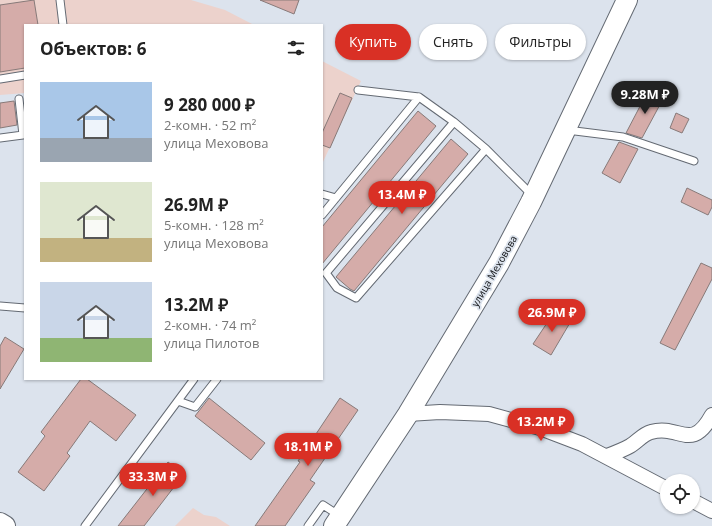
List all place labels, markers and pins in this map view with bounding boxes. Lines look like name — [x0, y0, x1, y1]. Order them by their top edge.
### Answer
pin: 9.28M ₽ — [608, 81, 682, 115]
pin: 13.4M ₽ — [365, 181, 439, 215]
pin: 26.9M ₽ — [515, 299, 589, 333]
pin: 13.2M ₽ — [504, 408, 578, 442]
pin: 18.1M ₽ — [271, 433, 345, 467]
pin: 33.3M ₽ — [116, 463, 190, 497]

